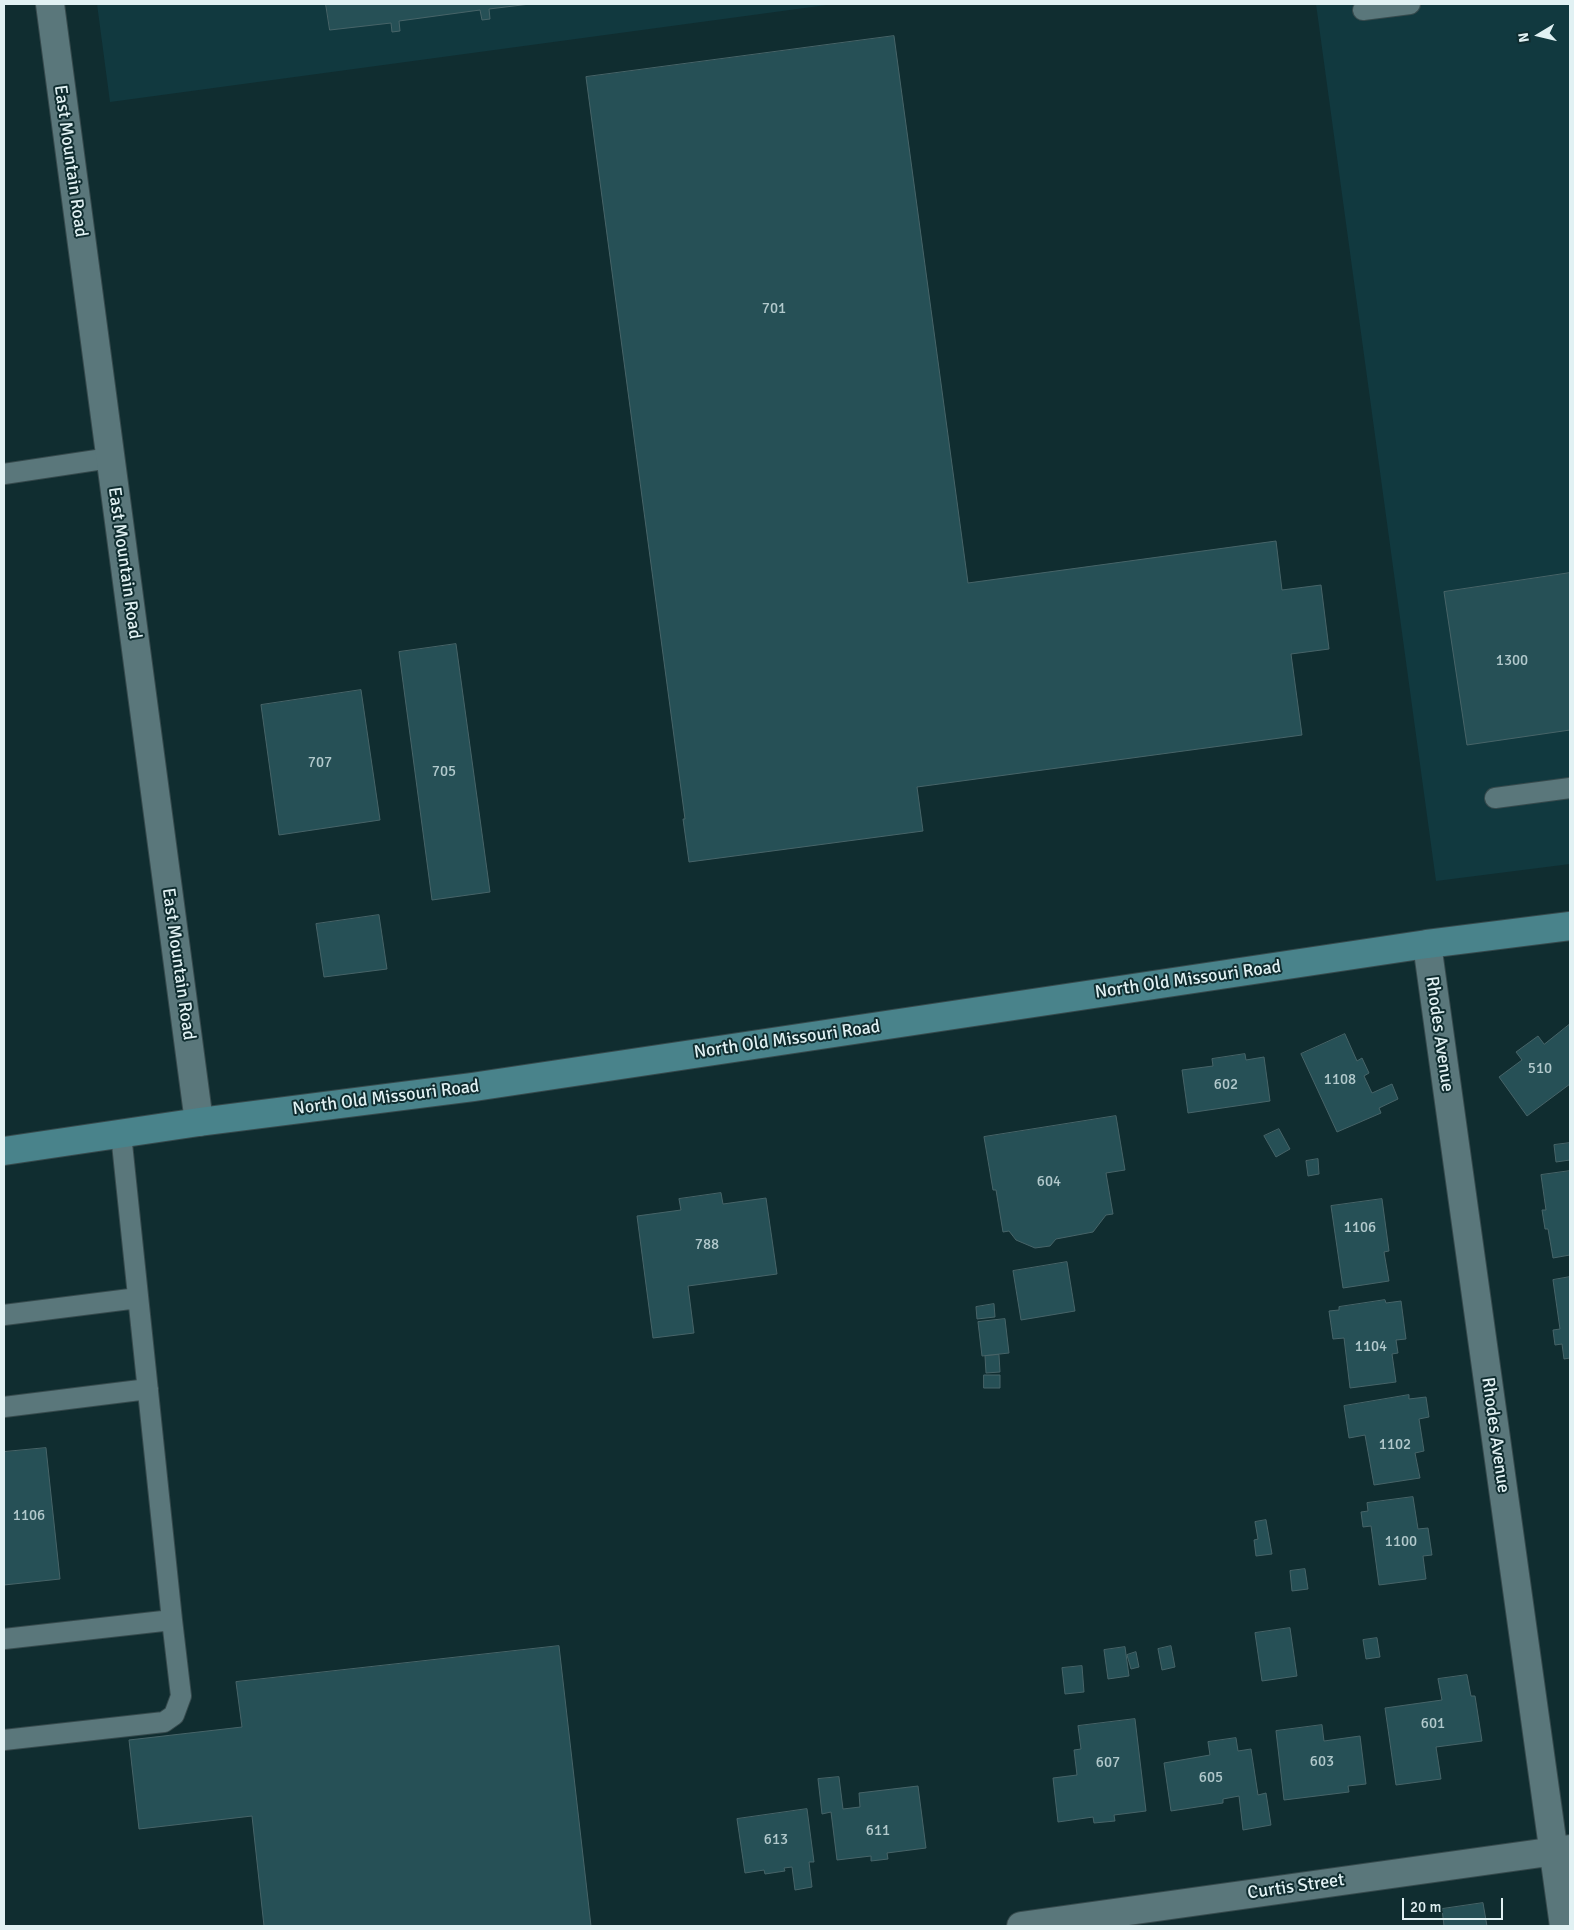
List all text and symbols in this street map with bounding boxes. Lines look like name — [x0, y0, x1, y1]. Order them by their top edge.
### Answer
north arrow — [1514, 10, 1564, 60]
text: N — [1515, 31, 1533, 44]
street label: East Mountain Road — [49, 83, 91, 239]
house number: 701 — [762, 300, 786, 318]
street label: East Mountain Road — [103, 485, 145, 641]
house number: 1300 — [1496, 652, 1528, 670]
house number: 707 — [308, 754, 332, 772]
house number: 705 — [432, 763, 456, 781]
street label: East Mountain Road — [157, 886, 199, 1042]
street label: North Old Missouri Road — [1093, 956, 1283, 1004]
street label: Rhodes Avenue — [1420, 975, 1458, 1093]
street label: North Old Missouri Road — [692, 1016, 882, 1064]
house number: 510 — [1528, 1060, 1552, 1078]
house number: 1108 — [1324, 1071, 1356, 1089]
street label: North Old Missouri Road — [291, 1076, 481, 1120]
house number: 602 — [1214, 1076, 1238, 1094]
house number: 604 — [1037, 1173, 1061, 1191]
house number: 1106 — [1344, 1219, 1376, 1237]
house number: 788 — [695, 1236, 719, 1254]
house number: 1104 — [1355, 1338, 1387, 1356]
street label: Rhodes Avenue — [1476, 1376, 1514, 1494]
house number: 1102 — [1379, 1436, 1411, 1454]
house number: 1106 — [13, 1507, 45, 1525]
house number: 1100 — [1385, 1533, 1417, 1551]
house number: 601 — [1421, 1715, 1445, 1733]
house number: 603 — [1310, 1753, 1334, 1771]
house number: 607 — [1096, 1754, 1120, 1772]
house number: 605 — [1199, 1769, 1223, 1787]
house number: 611 — [866, 1822, 890, 1840]
house number: 613 — [764, 1831, 788, 1849]
street label: Curtis Street — [1246, 1870, 1346, 1904]
scale bar — [1404, 1888, 1505, 1920]
text: 20 m — [1410, 1898, 1441, 1916]

